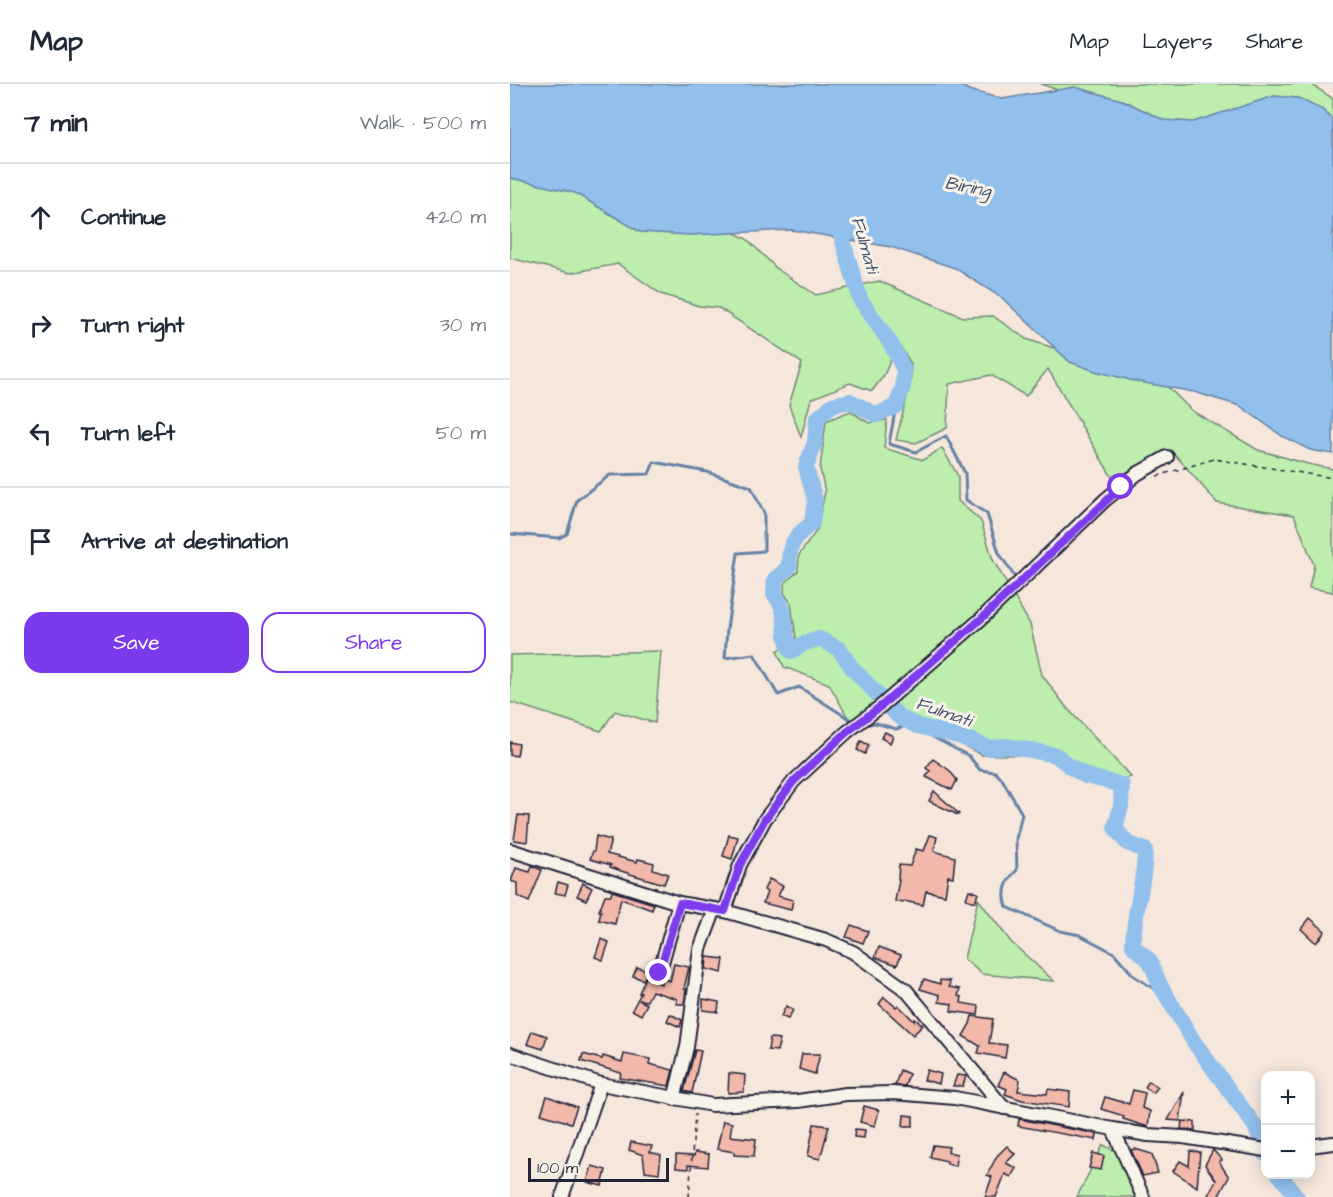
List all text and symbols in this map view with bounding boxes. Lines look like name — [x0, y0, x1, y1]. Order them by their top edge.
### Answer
text: Map — [30, 22, 83, 61]
text: Map — [1069, 27, 1109, 56]
text: Layers — [1142, 27, 1212, 56]
text: Share — [1245, 27, 1303, 56]
text: 7 min — [24, 105, 88, 141]
text: Walk · 500 m — [360, 109, 486, 137]
water label: Biring — [943, 170, 995, 205]
icon: ahead — [24, 201, 57, 234]
text: Continue — [81, 202, 166, 233]
text: 420 m — [425, 203, 486, 231]
water label: Fulmati — [845, 214, 886, 278]
icon: right — [24, 309, 57, 342]
text: Turn right — [81, 310, 184, 341]
text: 30 m — [440, 311, 486, 339]
icon: left — [24, 417, 57, 450]
text: Turn left — [81, 418, 175, 449]
text: 50 m — [436, 419, 486, 447]
route start — [1107, 473, 1133, 499]
icon: arrive — [24, 525, 57, 558]
text: Arrive at destination — [81, 526, 288, 557]
button: Save — [24, 612, 249, 673]
button: Share — [261, 612, 486, 673]
water label: Fulmati — [913, 691, 977, 734]
route end — [645, 959, 671, 985]
map controls — [1261, 1071, 1315, 1179]
button: + — [1261, 1071, 1315, 1125]
button: − — [1261, 1125, 1315, 1179]
scale bar — [528, 1155, 669, 1182]
text: 100 m — [537, 1157, 578, 1179]

